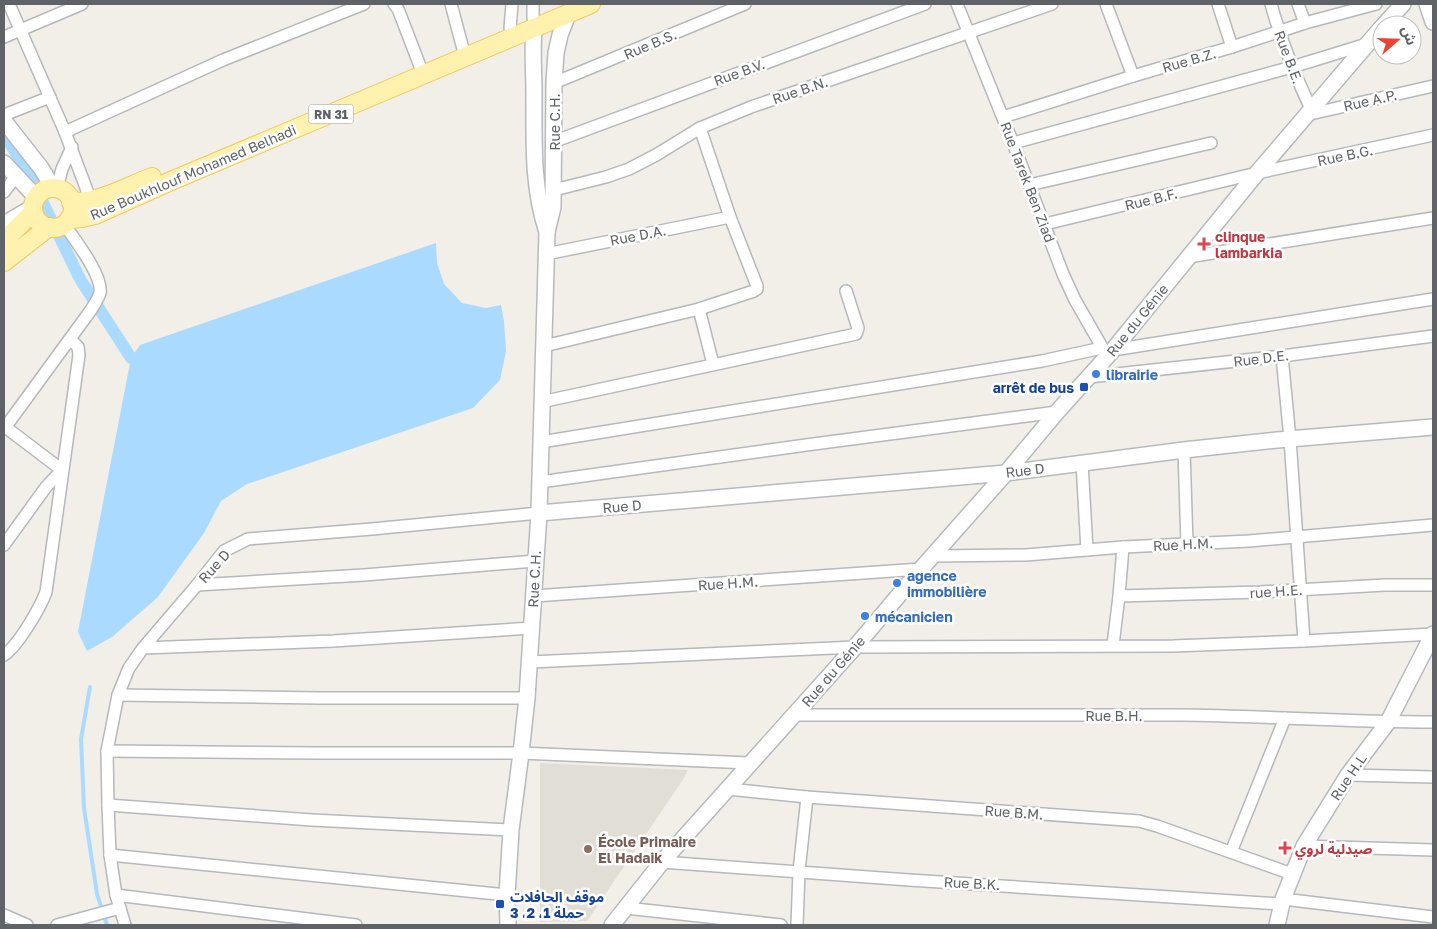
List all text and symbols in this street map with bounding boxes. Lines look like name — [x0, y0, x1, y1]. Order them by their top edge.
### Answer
north arrow — [1372, 15, 1422, 65]
text: ش — [1398, 23, 1421, 47]
street label: Rue B.S. — [621, 25, 679, 63]
street label: Rue B.E. — [1271, 28, 1307, 86]
street label: Rue B.Z. — [1160, 44, 1218, 76]
street label: Rue B.V. — [711, 55, 767, 89]
street label: Rue B.N. — [770, 73, 830, 107]
street label: Rue A.P. — [1342, 86, 1398, 114]
street label: Rue C.H. — [546, 93, 563, 151]
road number: RN 31 — [308, 105, 354, 124]
street label: Rue Tarek Ben Ziad — [997, 119, 1059, 245]
street label: Rue Boukhlouf Mohamed Belhadi — [87, 121, 299, 223]
street label: Rue B.G. — [1316, 141, 1374, 169]
street label: Rue B.F. — [1123, 184, 1179, 214]
street label: Rue D.A. — [608, 221, 668, 249]
place label: clinque lambarkia — [1215, 228, 1282, 261]
marker: clinque lambarkia — [1197, 237, 1211, 251]
street label: Rue du Génie — [1103, 280, 1171, 360]
street label: Rue D.E. — [1232, 346, 1290, 370]
place label: librairie — [1106, 366, 1158, 383]
marker: librairie — [1090, 368, 1102, 380]
place label: arrêt de bus — [993, 379, 1074, 396]
marker: arrêt de bus — [1078, 381, 1090, 393]
street label: Rue D — [1005, 459, 1045, 481]
street label: Rue D — [602, 496, 642, 516]
street label: Rue H.M. — [1152, 534, 1214, 554]
street label: Rue D — [195, 546, 233, 586]
street label: Rue C.H. — [524, 550, 544, 608]
place label: agence immobilière — [907, 567, 986, 600]
street label: Rue H.M. — [697, 572, 759, 594]
marker: agence immobilière — [891, 577, 903, 589]
street label: rue H.E. — [1249, 581, 1303, 601]
place label: mécanicien — [875, 608, 953, 625]
marker: mécanicien — [859, 610, 871, 622]
street label: Rue du Génie — [798, 632, 868, 710]
street label: Rue B.H. — [1085, 707, 1143, 724]
street label: Rue H.L — [1326, 751, 1370, 803]
street label: Rue B.M. — [984, 801, 1044, 823]
place label: École Primaire El Hadaik — [598, 833, 696, 866]
place label: صيدلية لروي — [1295, 840, 1373, 860]
marker: صيدلية لروي — [1279, 842, 1291, 854]
marker: École Primaire El Hadaik — [582, 843, 594, 855]
street label: Rue B.K. — [943, 873, 1001, 893]
place label: موقف الحافلات حملة 1، 2، 3 — [510, 888, 604, 921]
marker: موقف الحافلات حملة 1، 2، 3 — [494, 898, 506, 910]

